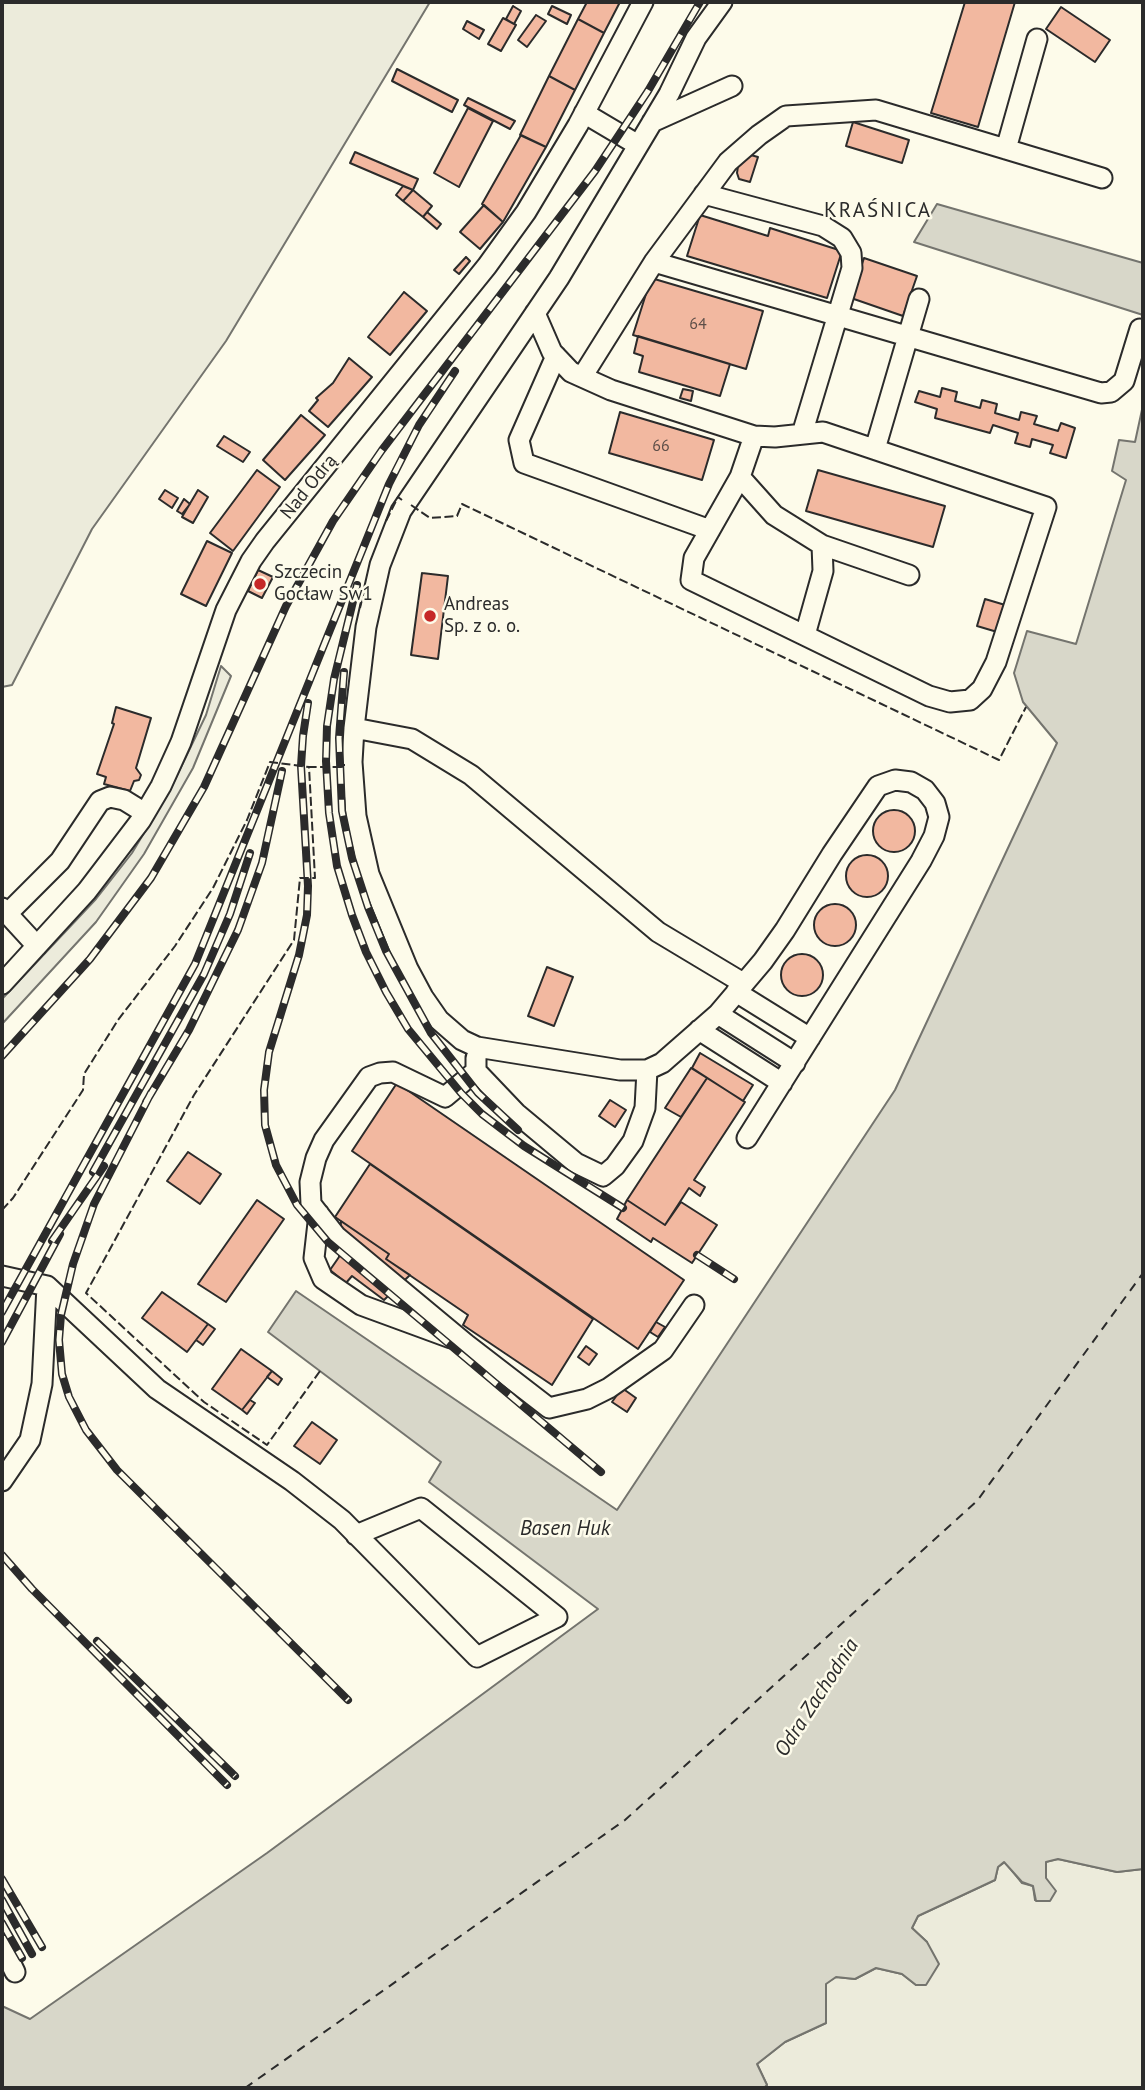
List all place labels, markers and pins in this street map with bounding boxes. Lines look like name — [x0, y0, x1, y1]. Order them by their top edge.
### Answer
place label: Szczecin Gocław Sw1 — [274, 562, 373, 606]
marker: Szczecin Gocław Sw1 — [252, 576, 268, 592]
place label: Andreas Sp. z o. o. — [444, 594, 520, 638]
marker: Andreas Sp. z o. o. — [422, 608, 438, 624]

